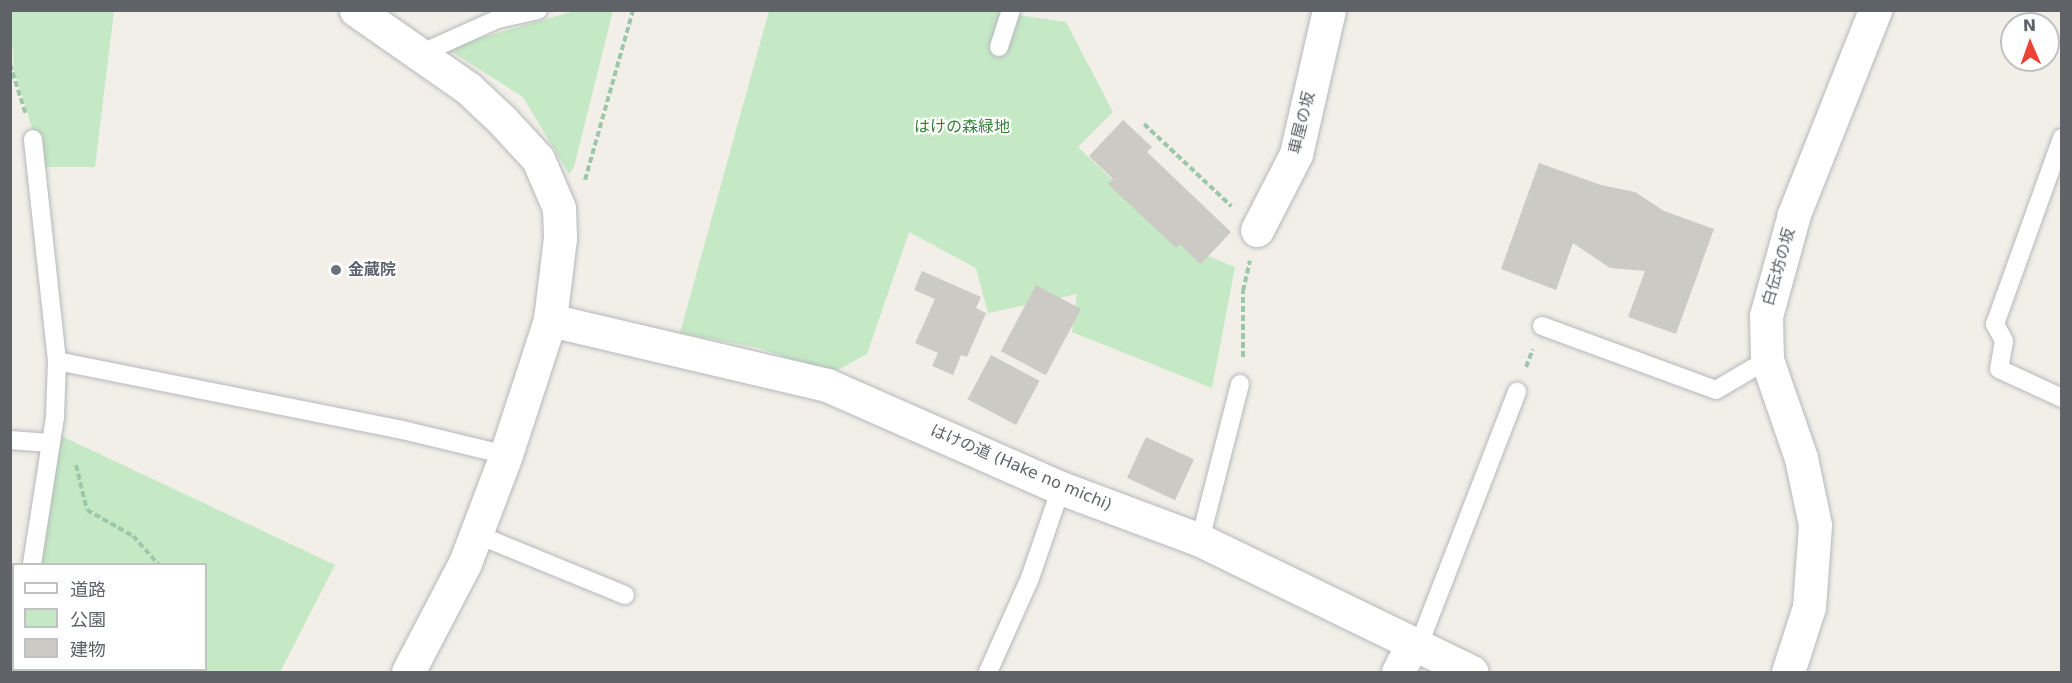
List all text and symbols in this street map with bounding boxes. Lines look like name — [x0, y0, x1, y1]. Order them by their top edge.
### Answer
north arrow — [2000, 12, 2060, 72]
text: N — [2022, 16, 2036, 35]
street label: 車屋の坂 — [1285, 90, 1319, 156]
park label: はけの森緑地 — [914, 117, 1010, 137]
street label: 白伝坊の坂 — [1759, 226, 1799, 308]
place label: 金蔵院 — [348, 260, 396, 280]
marker: 金蔵院 — [329, 263, 343, 277]
street label: はけの道 (Hake no michi) — [927, 421, 1115, 515]
legend — [12, 563, 207, 671]
text: 道路 — [70, 579, 106, 600]
text: 公園 — [70, 609, 106, 630]
text: 建物 — [70, 639, 106, 660]

